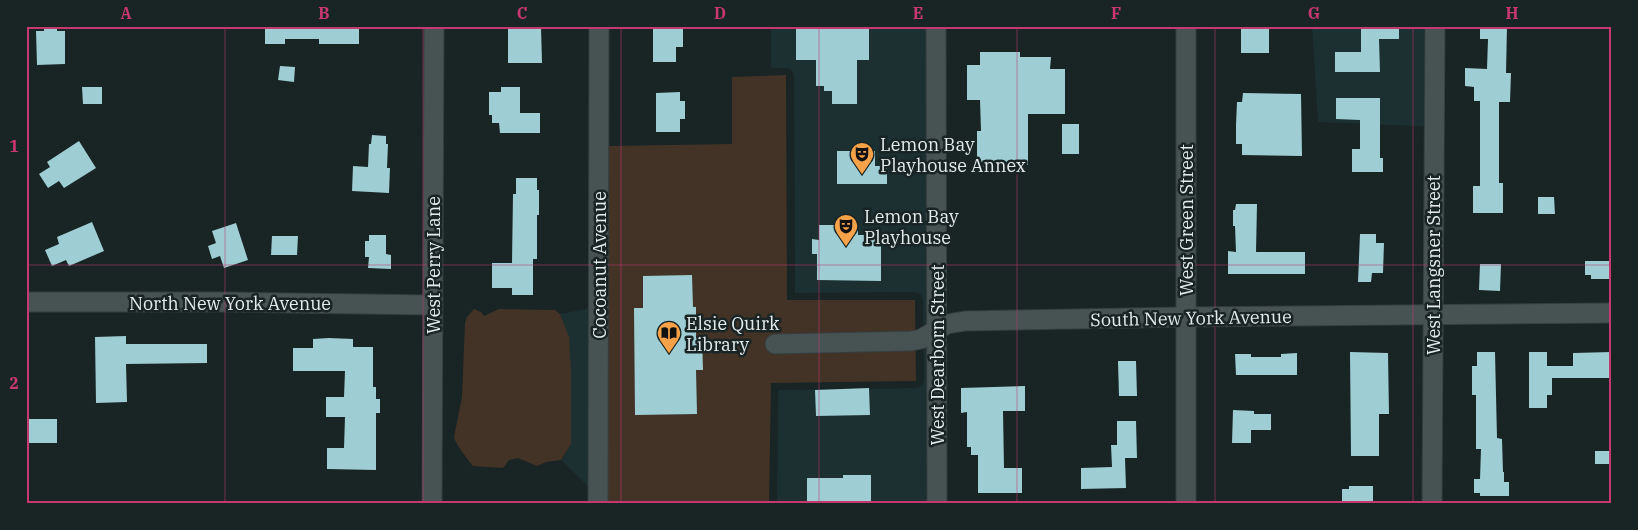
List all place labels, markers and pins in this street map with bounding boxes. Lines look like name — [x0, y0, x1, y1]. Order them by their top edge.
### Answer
place label: Lemon Bay Playhouse Annex — [880, 133, 1026, 177]
theatre icon: Lemon Bay Playhouse Annex — [849, 141, 875, 175]
place label: Lemon Bay Playhouse — [864, 205, 959, 249]
theatre icon: Lemon Bay Playhouse — [833, 213, 859, 247]
place label: Elsie Quirk Library — [686, 312, 780, 356]
library icon: Elsie Quirk Library — [656, 320, 682, 354]

